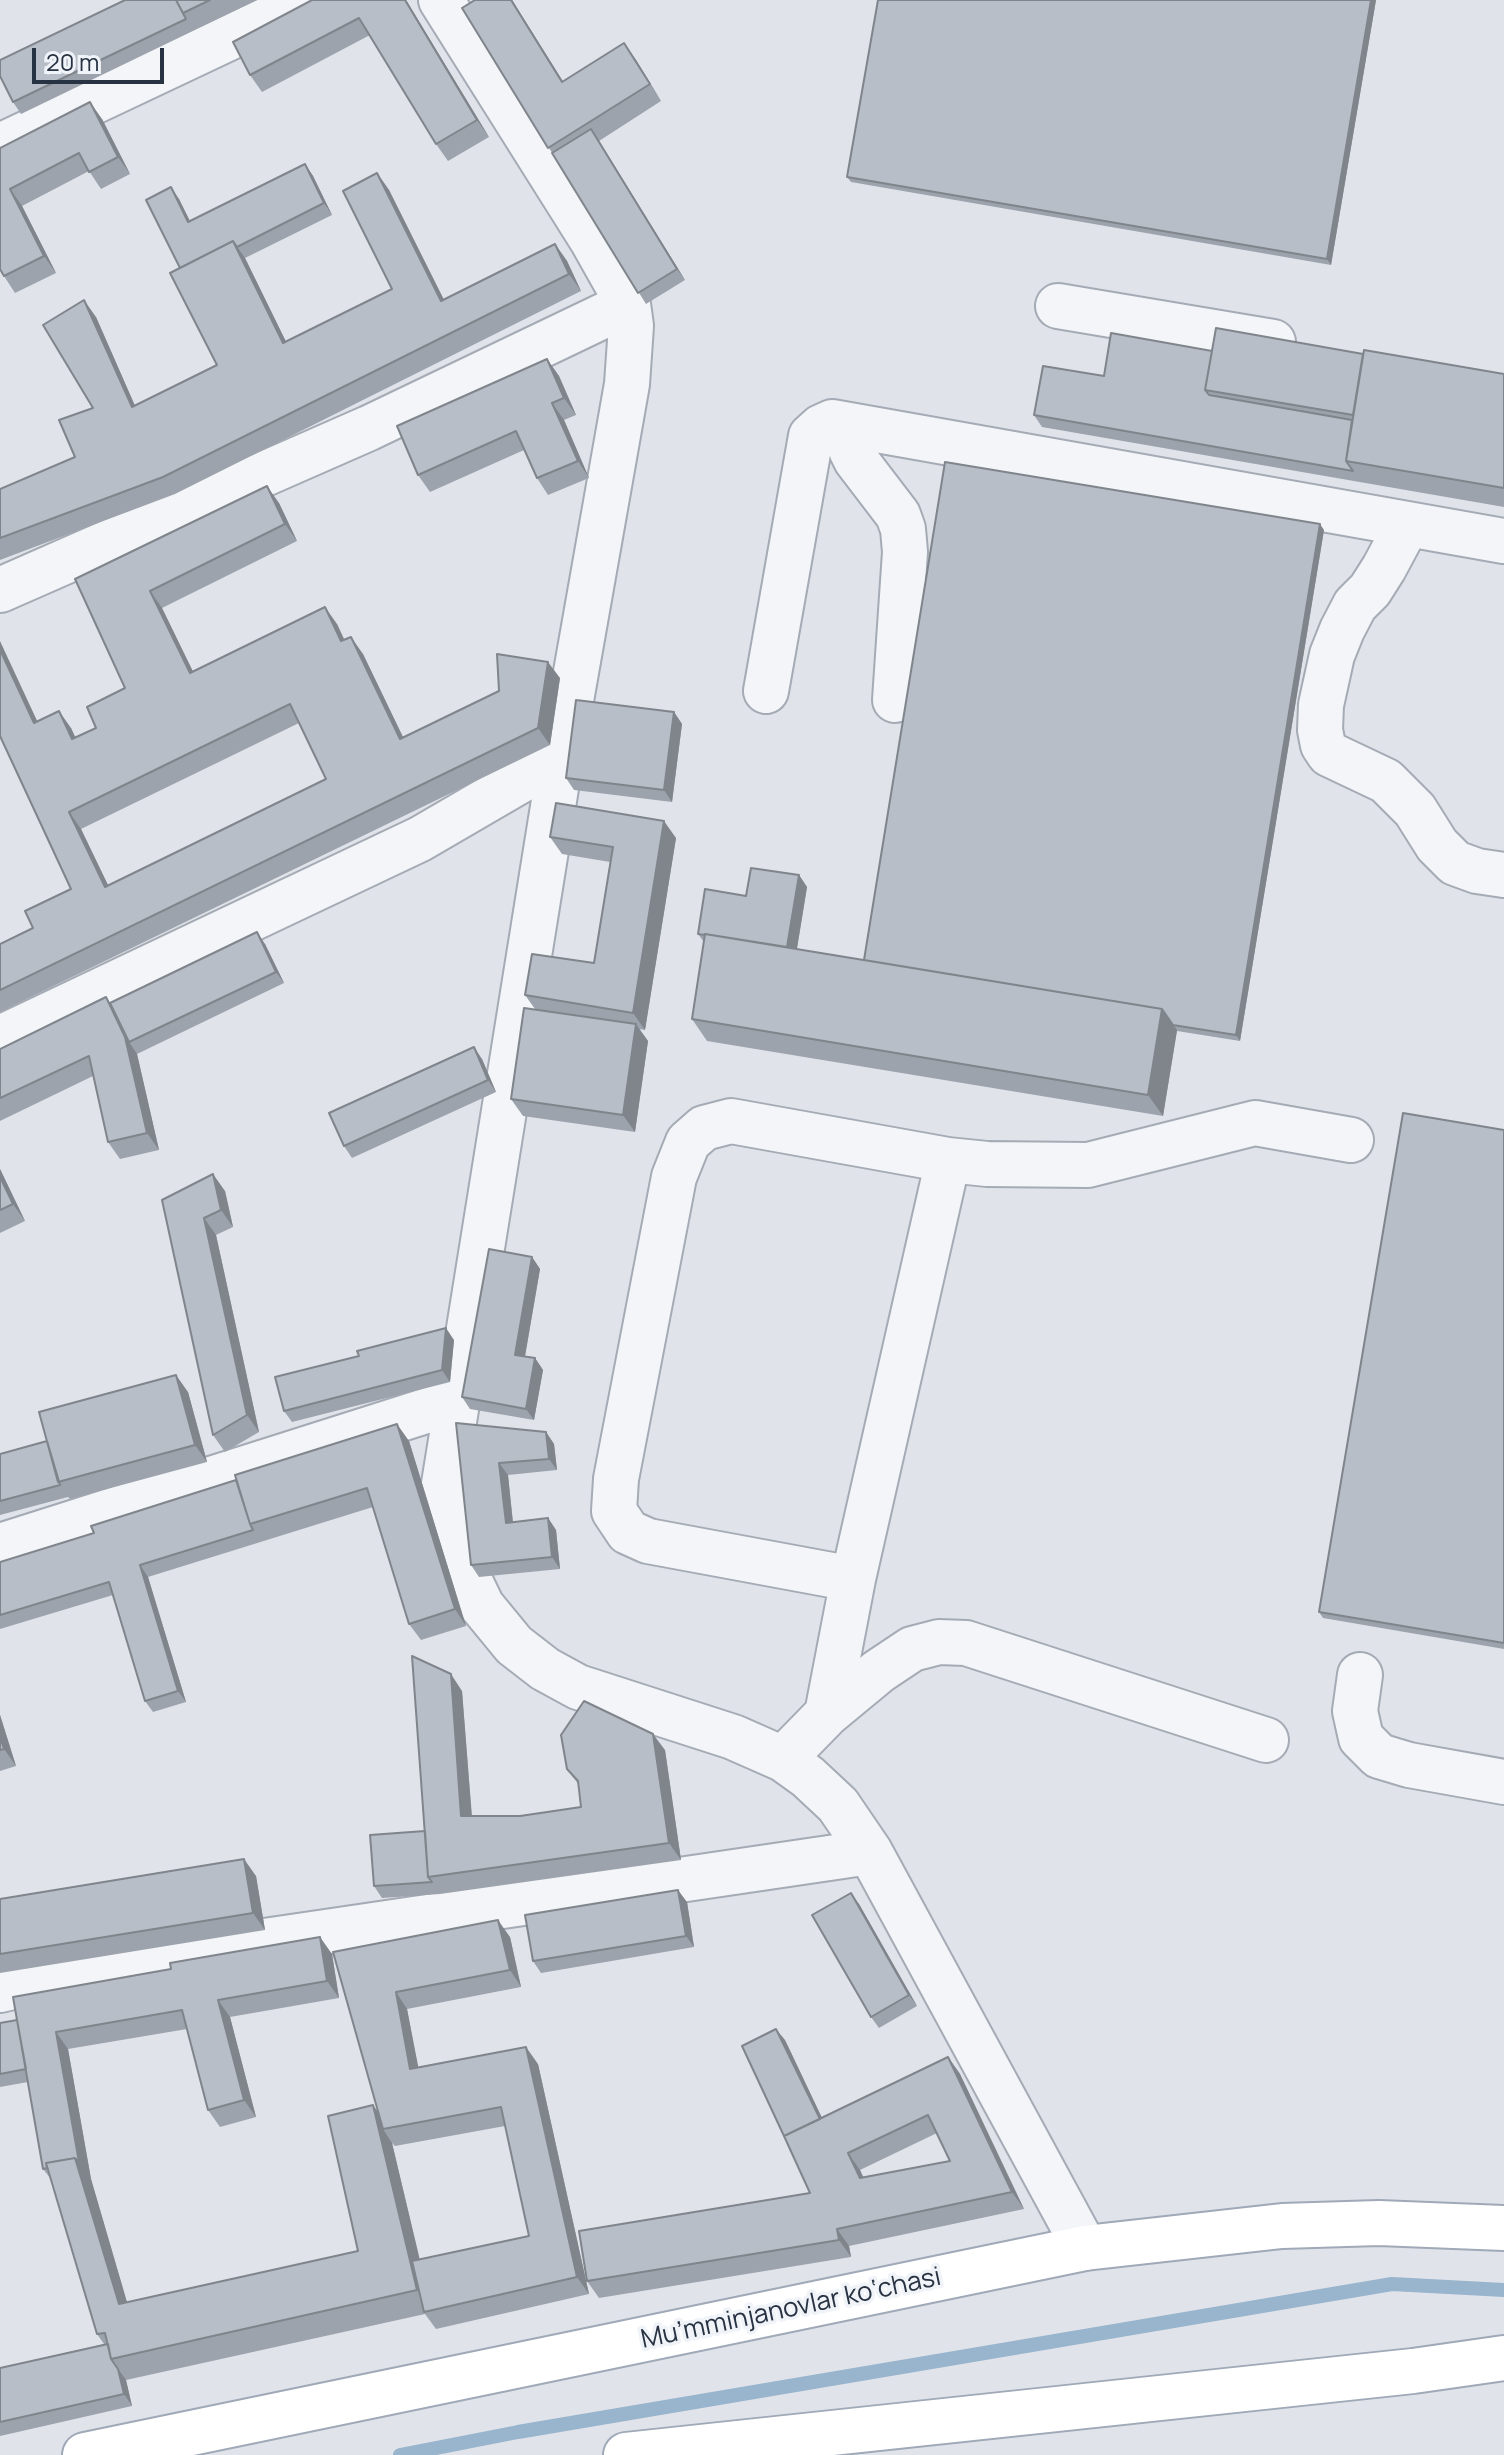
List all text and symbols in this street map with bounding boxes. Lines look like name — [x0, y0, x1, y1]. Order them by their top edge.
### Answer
scale bar — [36, 32, 168, 82]
text: 20 m — [46, 45, 99, 78]
street label: Mu’mminjanovlar ko‘chasi — [638, 2262, 944, 2356]

